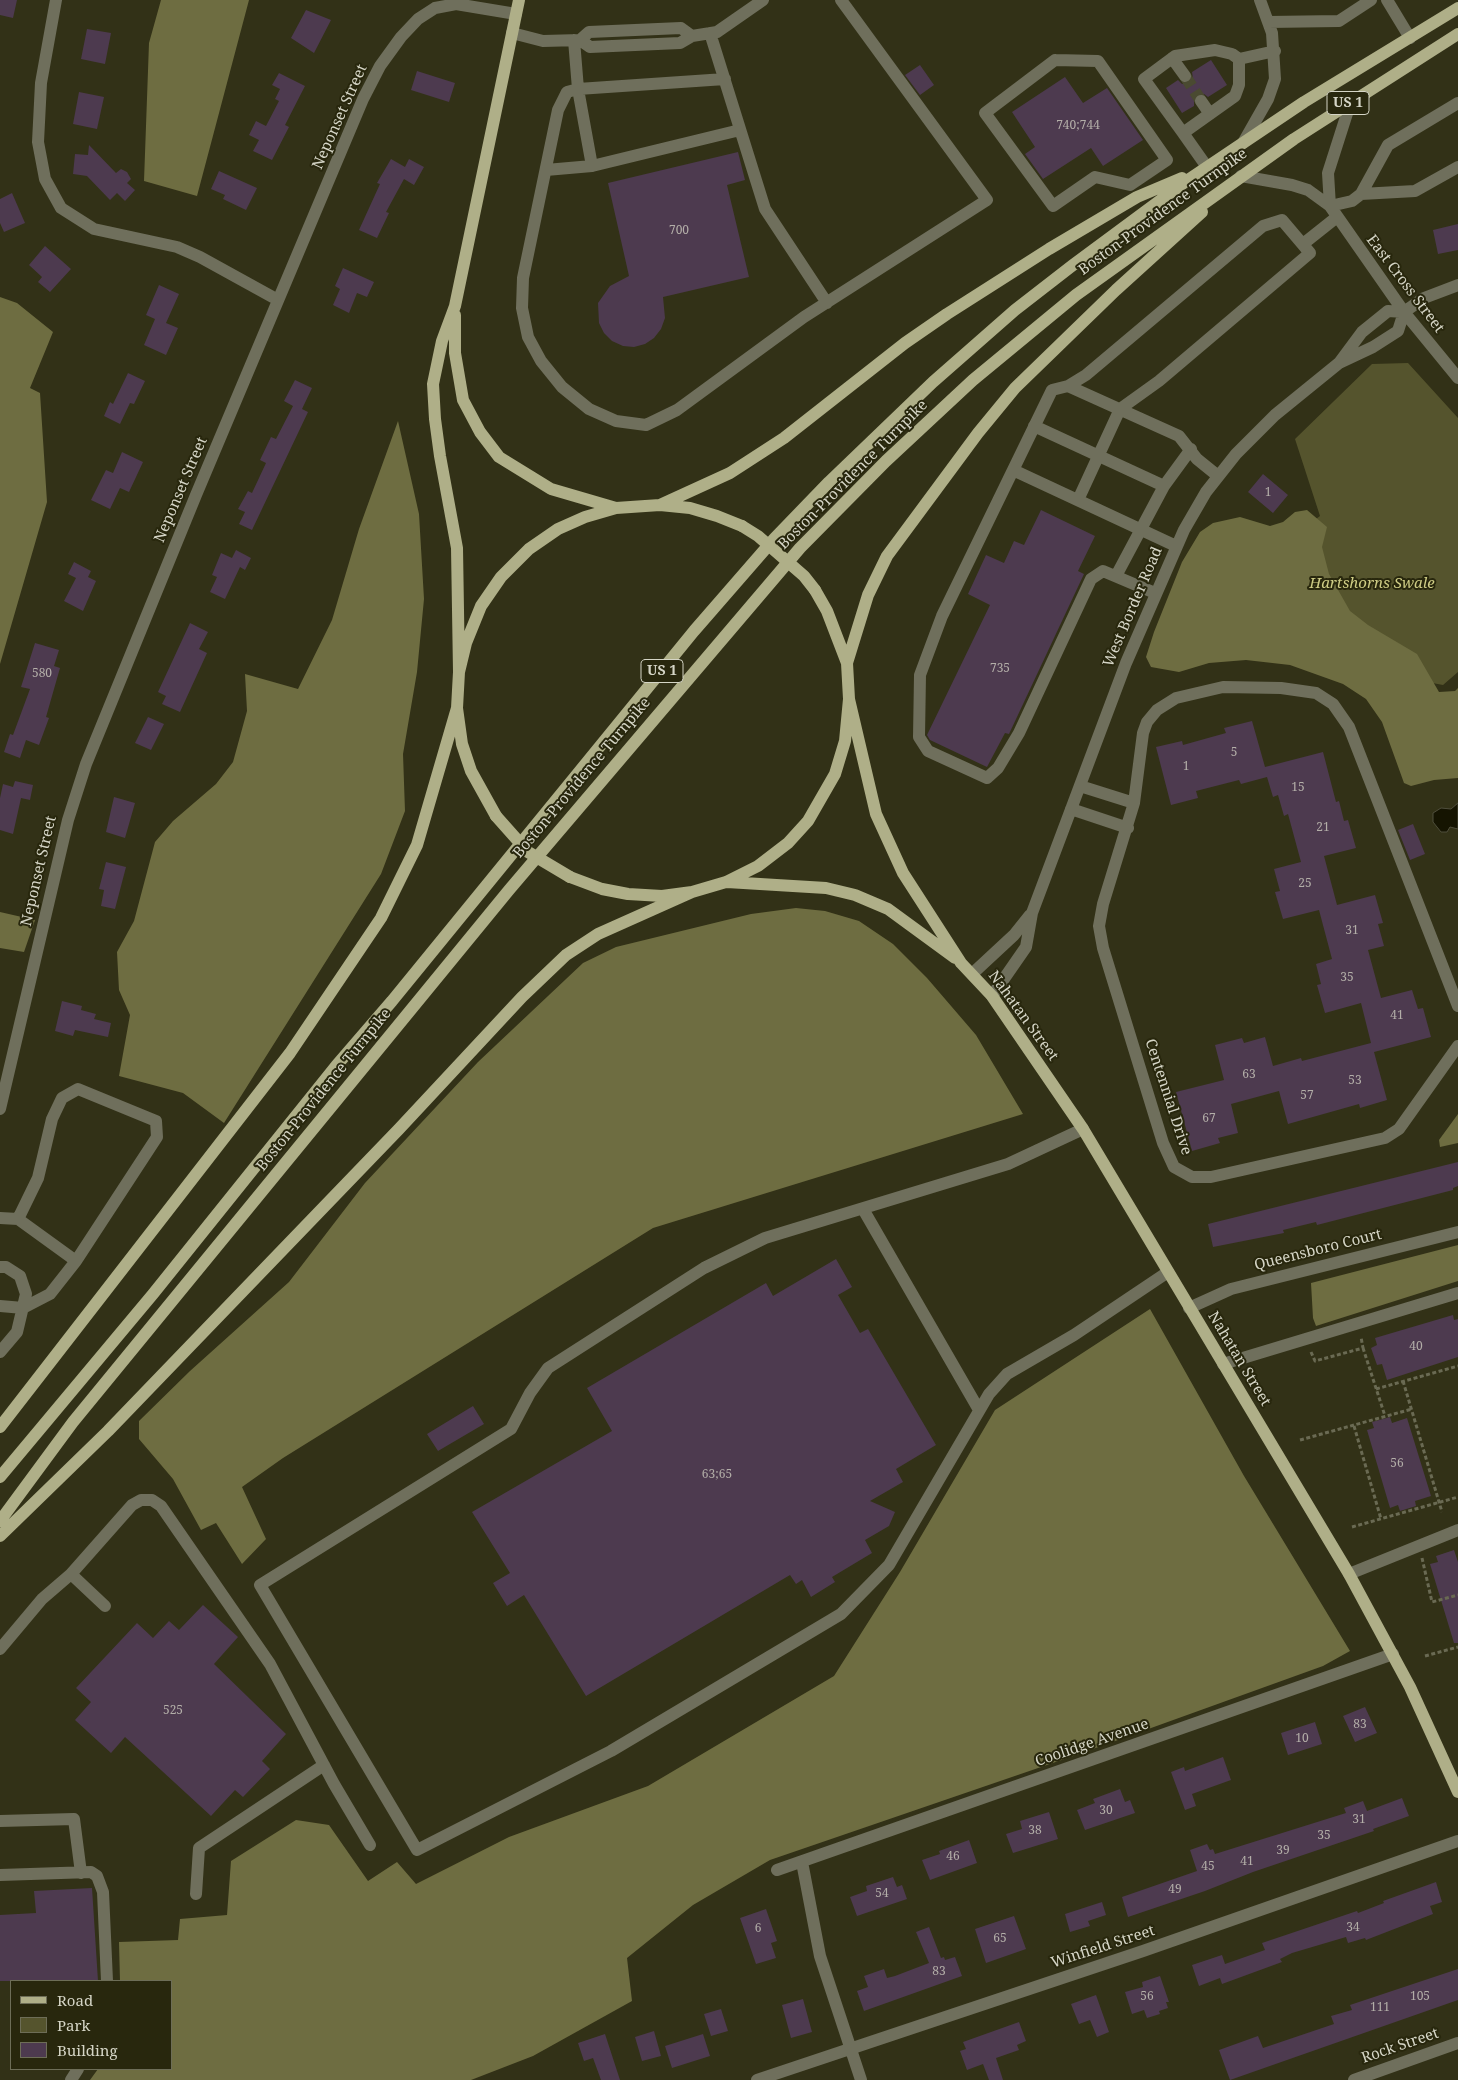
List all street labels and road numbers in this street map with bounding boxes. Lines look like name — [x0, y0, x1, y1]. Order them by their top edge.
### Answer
street label: Neponset Street — [309, 62, 371, 172]
road number: US 1 — [1327, 92, 1369, 115]
street label: Boston-Providence Turnpike — [1075, 145, 1251, 279]
street label: East Cross Street — [1362, 231, 1448, 337]
street label: Boston-Providence Turnpike — [775, 397, 931, 553]
street label: Neponset Street — [151, 435, 211, 545]
street label: West Border Road — [1100, 544, 1166, 670]
road number: US 1 — [641, 659, 683, 682]
street label: Boston-Providence Turnpike — [510, 694, 654, 862]
street label: Neponset Street — [18, 814, 60, 928]
street label: Nahatan Street — [984, 967, 1062, 1065]
street label: Boston-Providence Turnpike — [253, 1005, 395, 1175]
street label: Centennial Drive — [1141, 1037, 1195, 1157]
street label: Queensboro Court — [1253, 1225, 1383, 1275]
street label: Nahatan Street — [1204, 1309, 1274, 1409]
street label: Coolidge Avenue — [1033, 1715, 1151, 1771]
street label: Winfield Street — [1049, 1922, 1157, 1972]
street label: Rock Street — [1359, 2024, 1441, 2068]

